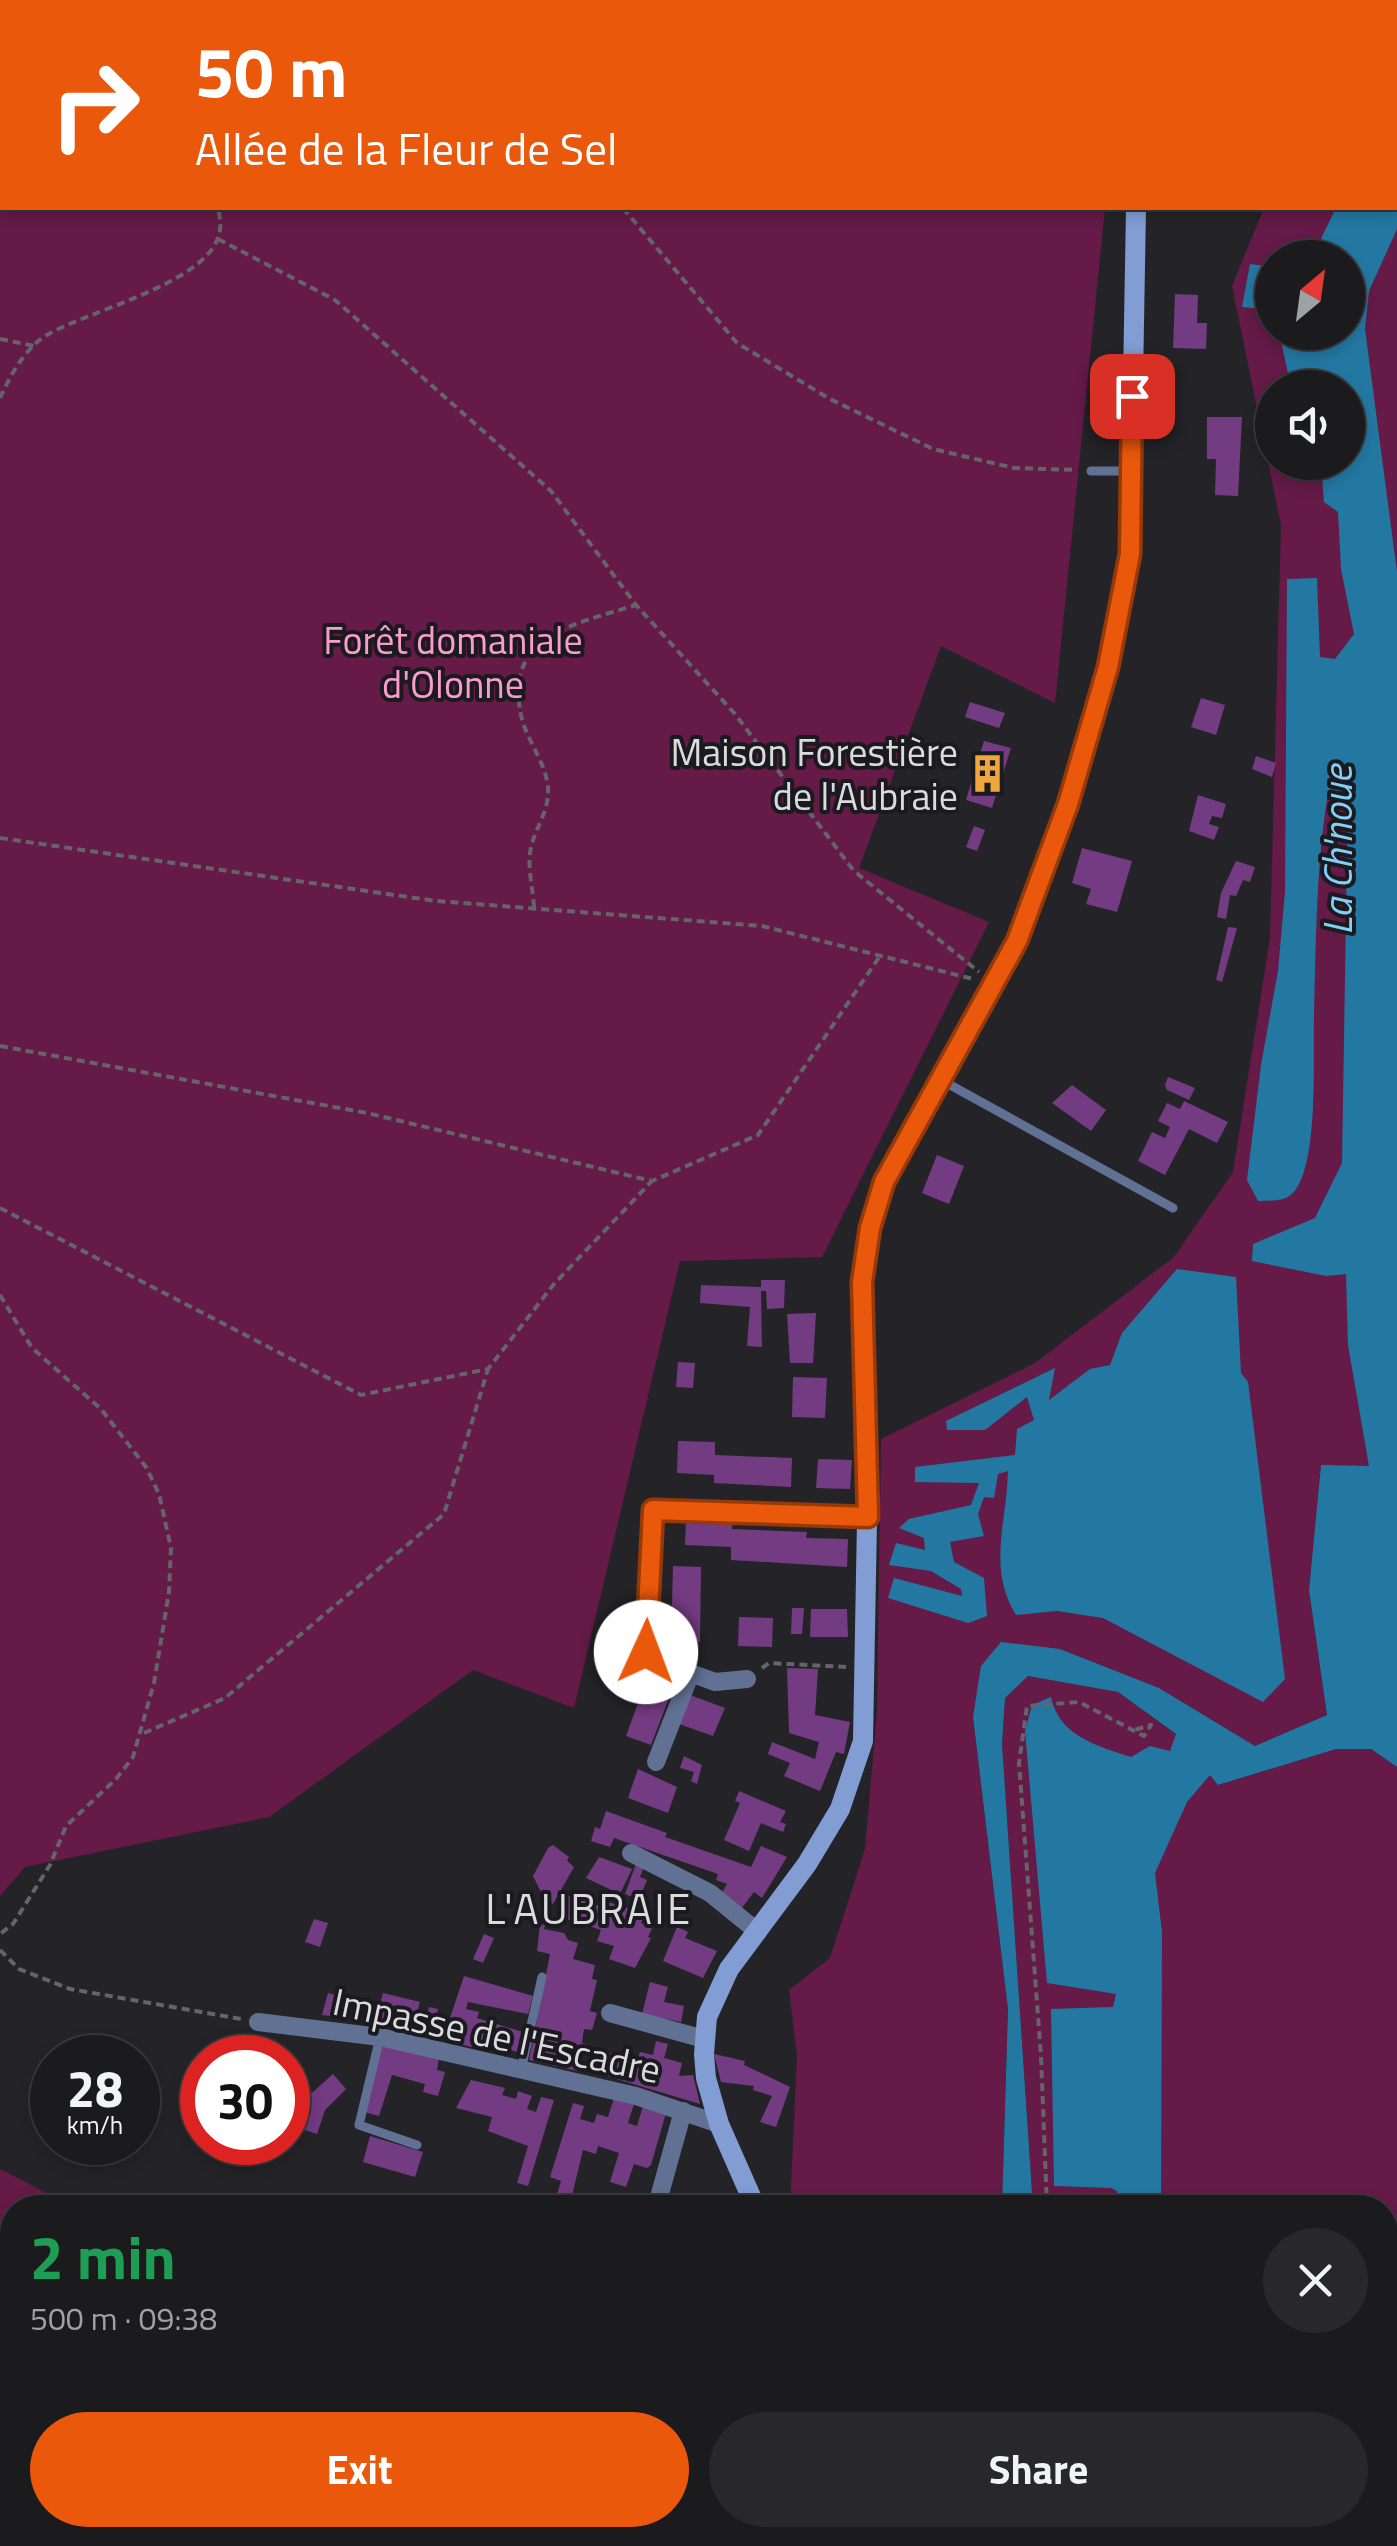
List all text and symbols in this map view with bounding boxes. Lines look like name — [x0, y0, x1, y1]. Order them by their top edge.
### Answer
text: 50 m — [195, 18, 348, 124]
icon: right — [30, 40, 160, 170]
text: Allée de la Fleur de Sel — [195, 114, 617, 182]
north arrow — [1255, 240, 1365, 350]
map controls — [1255, 240, 1365, 480]
pin — [1090, 354, 1175, 439]
icon: arrive — [1105, 369, 1160, 424]
button: sound — [1255, 370, 1365, 480]
park label: Forêt domaniale d'Olonne — [323, 611, 583, 713]
place label: Maison Forestière de l'Aubraie — [670, 723, 958, 825]
building icon: Maison Forestière de l'Aubraie — [967, 753, 1009, 795]
water label: La Ch'noue — [1307, 763, 1368, 935]
position arrow — [594, 1600, 698, 1704]
district label: L'AUBRAIE — [485, 1876, 693, 1940]
street label: Impasse de l'Escadre — [328, 1972, 666, 2098]
speed limit sign: 30 — [180, 2035, 310, 2165]
text: 28 — [67, 2050, 123, 2126]
text: km/h — [67, 2106, 123, 2144]
text: 2 min — [30, 2211, 176, 2302]
button: close — [1263, 2228, 1368, 2333]
text: 500 m · 09:38 — [30, 2294, 217, 2342]
button: Exit — [30, 2412, 689, 2527]
button: Share — [709, 2412, 1368, 2527]

